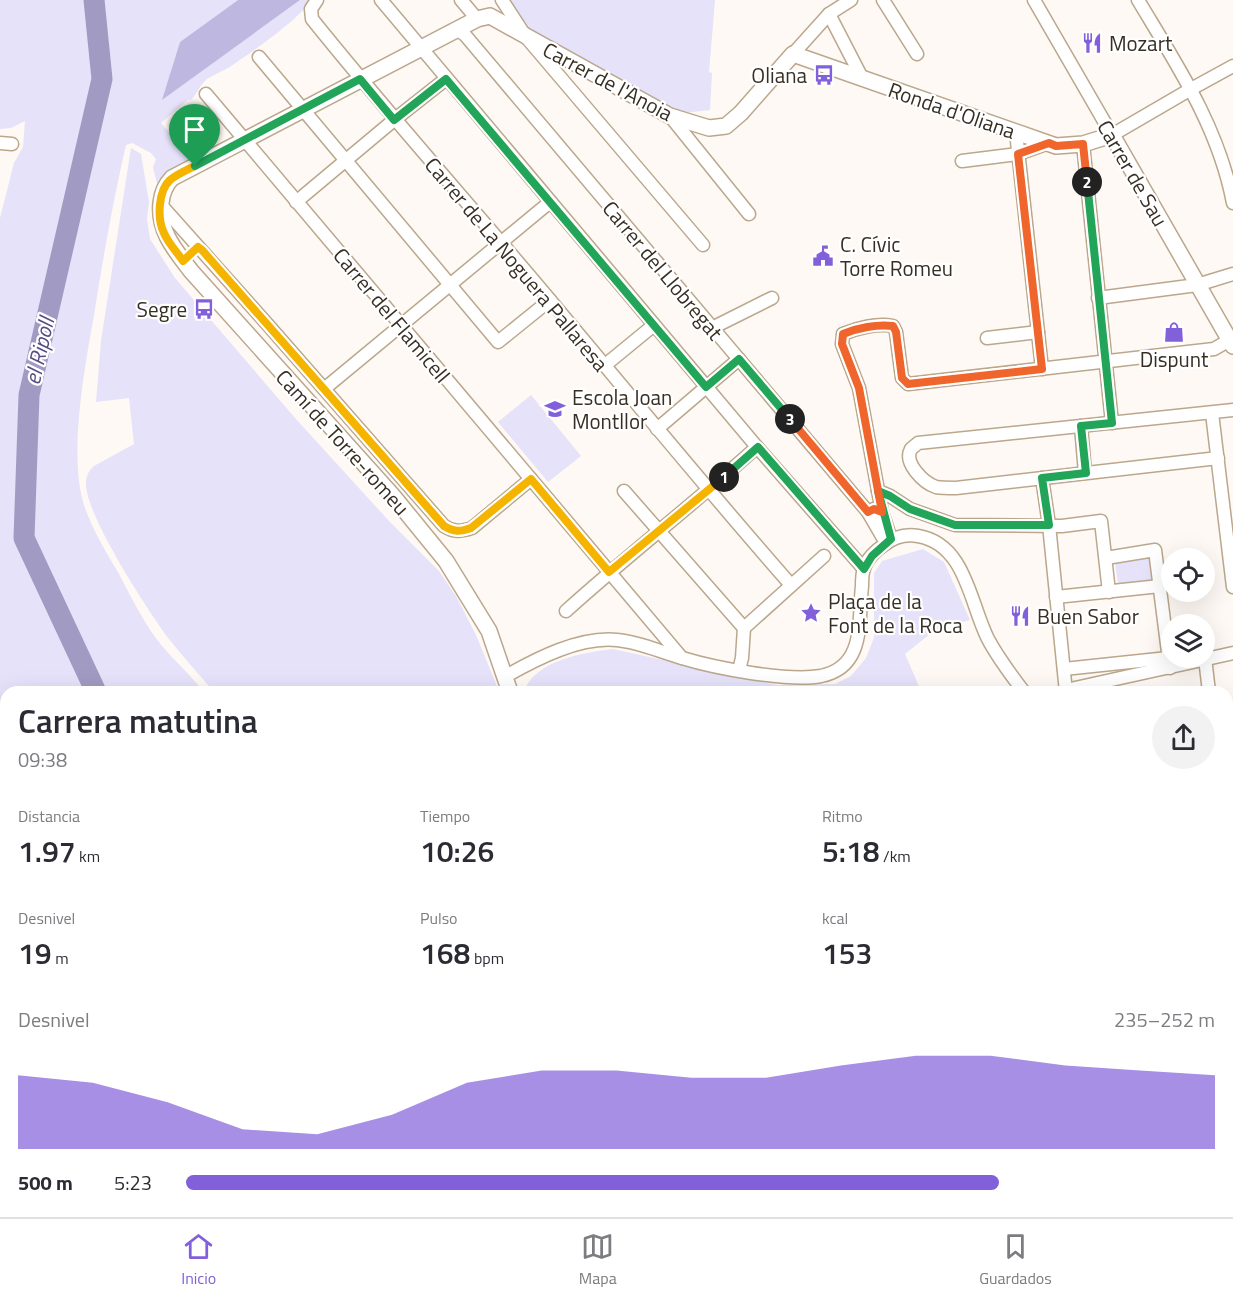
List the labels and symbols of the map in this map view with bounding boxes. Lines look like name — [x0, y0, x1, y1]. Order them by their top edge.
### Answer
place label: Mozart — [1109, 27, 1173, 59]
restaurant icon: Mozart — [1080, 31, 1104, 55]
street label: Carrer de l'Anoia — [537, 33, 679, 129]
place label: Oliana — [751, 59, 807, 91]
bus stop icon: Oliana — [812, 63, 836, 87]
street label: Ronda d'Oliana — [884, 73, 1020, 147]
pin — [169, 104, 220, 166]
street label: Carrer de Sau — [1090, 114, 1176, 232]
street label: Carrer de La Noguera Pallaresa — [417, 150, 617, 379]
pin: 2 — [1072, 167, 1102, 197]
street label: Carrer del Llobregat — [595, 193, 731, 347]
place label: C. Cívic Torre Romeu — [840, 228, 953, 284]
street label: Carrer del Flamicell — [326, 240, 458, 390]
public building icon: C. Cívic Torre Romeu — [811, 244, 835, 268]
place label: Segre — [137, 293, 187, 325]
bus stop icon: Segre — [192, 297, 216, 321]
water label: el Ripoll — [15, 312, 64, 388]
shop icon: Dispunt — [1162, 320, 1186, 344]
place label: Dispunt — [1140, 343, 1209, 375]
street label: Camí de Torre-romeu — [269, 362, 417, 522]
place label: Escola Joan Montllor — [572, 381, 672, 437]
school or university icon: Escola Joan Montllor — [543, 397, 567, 421]
pin: 3 — [775, 404, 805, 434]
pin: 1 — [709, 462, 739, 492]
place label: Plaça de la Font de la Roca — [828, 585, 963, 641]
place label: Buen Sabor — [1037, 600, 1139, 632]
place icon: Plaça de la Font de la Roca — [799, 601, 823, 625]
restaurant icon: Buen Sabor — [1008, 604, 1032, 628]

